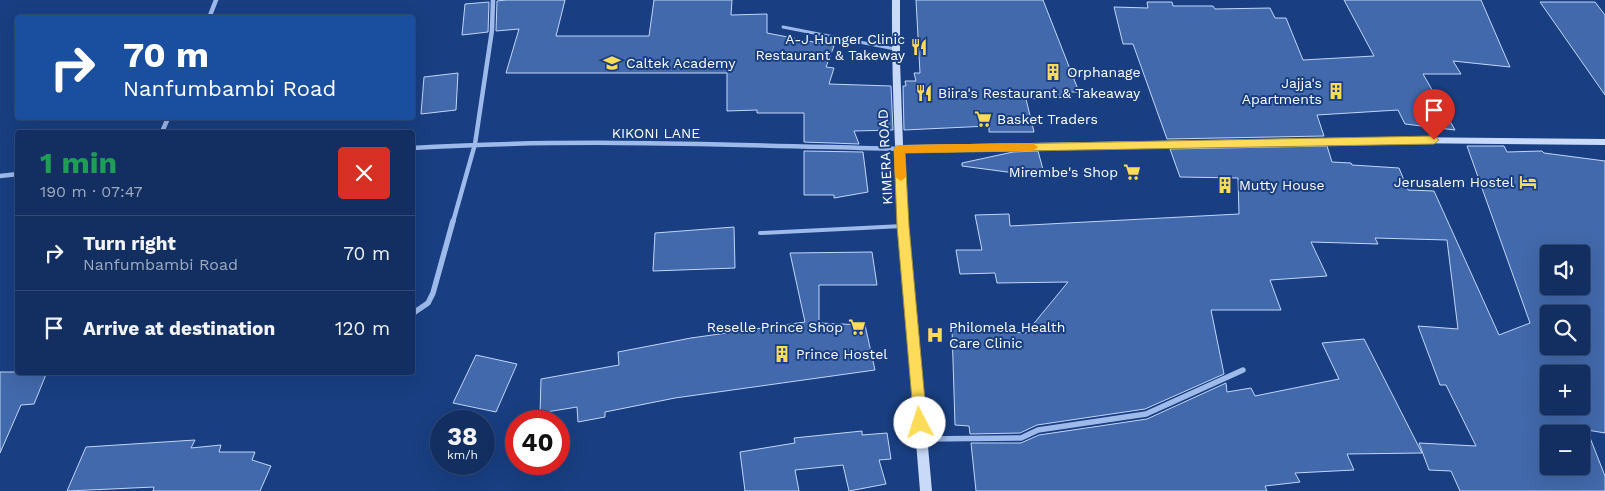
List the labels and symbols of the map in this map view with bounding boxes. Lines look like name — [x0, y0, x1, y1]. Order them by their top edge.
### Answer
place label: A-J Hunger Clinic Restaurant & Takeway — [755, 31, 906, 63]
restaurant icon: A-J Hunger Clinic Restaurant & Takeway — [909, 37, 929, 57]
school or university icon: Caltek Academy — [602, 53, 622, 73]
place label: Caltek Academy — [626, 55, 736, 71]
building icon: Orphanage — [1043, 62, 1063, 82]
place label: Orphanage — [1067, 64, 1141, 80]
place label: Jajja's Apartments — [1242, 75, 1322, 107]
building icon: Jajja's Apartments — [1326, 81, 1346, 101]
restaurant icon: Biira's Restaurant & Takeaway — [914, 83, 934, 103]
place label: Biira's Restaurant & Takeaway — [938, 85, 1141, 101]
pin — [1413, 89, 1455, 140]
street label: KIMERA ROAD — [875, 109, 895, 205]
supermarket icon: Basket Traders — [973, 109, 993, 129]
place label: Basket Traders — [997, 111, 1098, 127]
street label: KIKONI LANE — [612, 125, 700, 141]
supermarket icon: Mirembe's Shop — [1122, 162, 1142, 182]
place label: Mirembe's Shop — [1009, 164, 1118, 180]
hotel icon: Jerusalem Hostel — [1518, 172, 1538, 192]
place label: Jerusalem Hostel — [1394, 174, 1515, 190]
building icon: Mutty House — [1215, 175, 1235, 195]
place label: Mutty House — [1239, 177, 1325, 193]
supermarket icon: Reselle Prince Shop — [847, 317, 867, 337]
place label: Reselle Prince Shop — [707, 319, 843, 335]
place label: Philomela Health Care Clinic — [949, 319, 1065, 351]
hospital icon: Philomela Health Care Clinic — [925, 325, 945, 345]
building icon: Prince Hostel — [772, 344, 792, 364]
place label: Prince Hostel — [796, 346, 888, 362]
position arrow — [893, 396, 945, 448]
speed limit sign: 40 — [505, 410, 570, 475]

